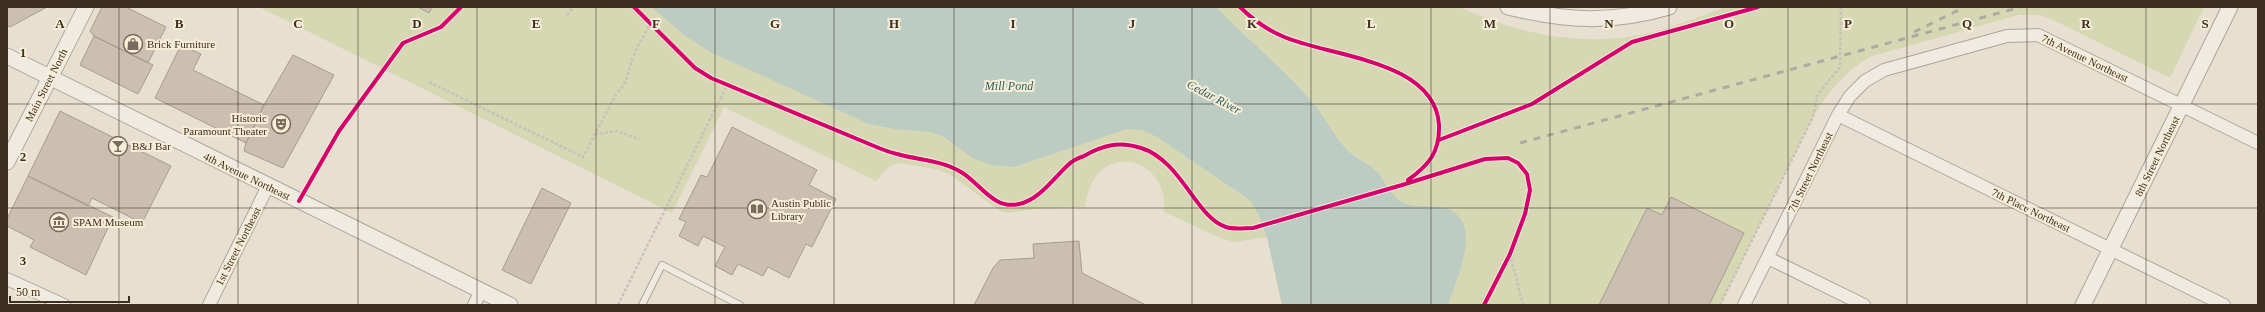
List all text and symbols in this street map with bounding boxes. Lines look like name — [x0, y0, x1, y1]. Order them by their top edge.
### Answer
text: A — [55, 16, 65, 31]
text: B — [175, 16, 184, 31]
text: C — [293, 16, 303, 31]
text: D — [412, 16, 422, 31]
text: E — [532, 16, 540, 31]
text: F — [652, 16, 660, 31]
text: G — [770, 16, 780, 31]
text: H — [889, 16, 899, 31]
text: I — [1010, 16, 1016, 31]
text: J — [1129, 16, 1136, 31]
text: K — [1247, 16, 1258, 31]
text: L — [1367, 16, 1376, 31]
text: M — [1484, 16, 1496, 31]
text: N — [1604, 16, 1614, 31]
text: O — [1724, 16, 1734, 31]
text: P — [1844, 16, 1852, 31]
text: Q — [1962, 16, 1972, 31]
text: R — [2081, 16, 2091, 31]
text: S — [2201, 16, 2209, 31]
street label: 7th Avenue Northeast — [2040, 32, 2130, 84]
shop icon: Brick Furniture — [122, 33, 144, 55]
place label: Brick Furniture — [147, 38, 215, 50]
text: 1 — [20, 45, 26, 60]
street label: Main Street North — [22, 46, 70, 123]
water label: Cedar River — [1185, 77, 1244, 117]
water label: Mill Pond — [984, 79, 1034, 93]
place label: Historic Paramount Theater — [183, 112, 267, 137]
theatre icon: Historic Paramount Theater — [270, 113, 292, 135]
street label: 8th Street Northeast — [2132, 114, 2182, 198]
street label: 7th Street Northeast — [1785, 130, 1835, 214]
bar icon: B&J Bar — [107, 135, 129, 157]
place label: B&J Bar — [132, 140, 171, 152]
text: 2 — [20, 149, 26, 164]
street label: 4th Avenue Northeast — [202, 150, 292, 202]
street label: 7th Place Northeast — [1990, 186, 2072, 234]
place label: Austin Public Library — [771, 197, 831, 222]
library icon: Austin Public Library — [746, 198, 768, 220]
street label: 1st Street Northeast — [213, 205, 263, 287]
museum icon: SPAM Museum — [48, 211, 70, 233]
place label: SPAM Museum — [73, 216, 144, 228]
text: 3 — [20, 253, 27, 268]
scale bar — [10, 278, 129, 304]
text: 50 m — [16, 285, 41, 299]

